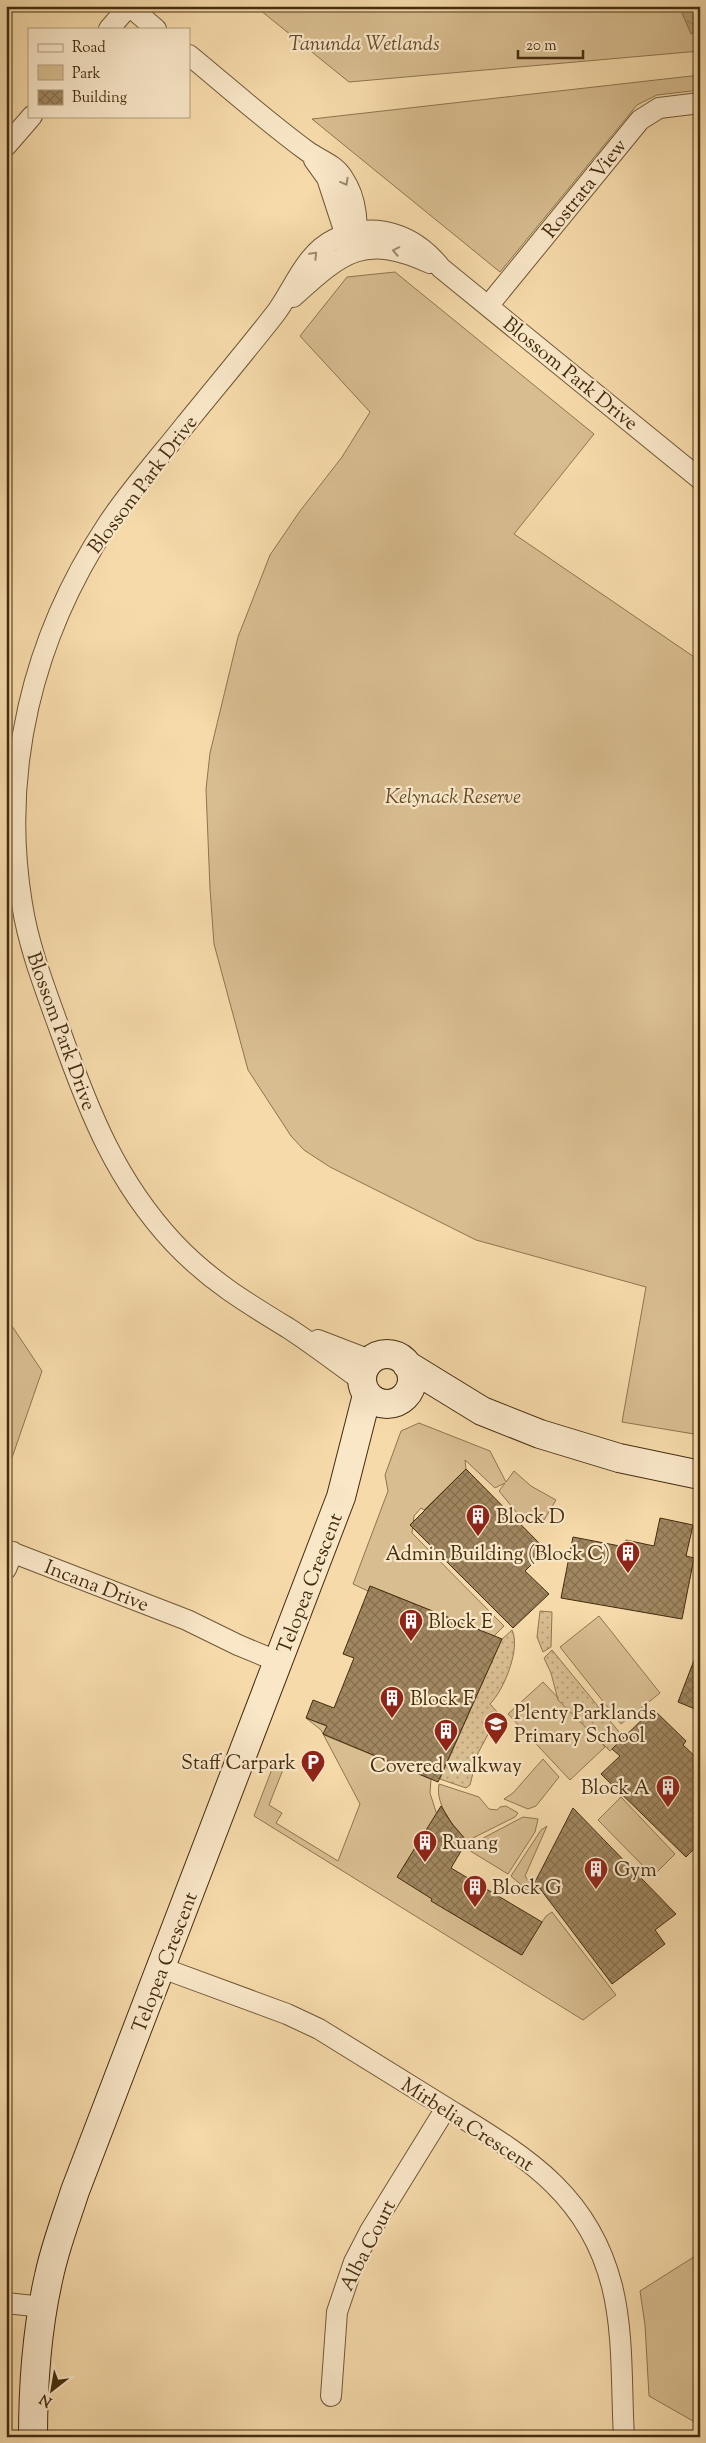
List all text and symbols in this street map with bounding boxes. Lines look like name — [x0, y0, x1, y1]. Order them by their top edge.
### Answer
legend — [28, 28, 190, 118]
scale bar — [518, 28, 584, 60]
park label: Tanunda Wetlands — [288, 31, 440, 60]
text: 20 m — [526, 36, 557, 57]
text: Road — [72, 38, 106, 59]
text: Park — [72, 64, 101, 85]
text: Building — [72, 88, 127, 109]
street label: Rostrata View — [537, 133, 635, 246]
one-way arrow — [339, 177, 349, 186]
one-way arrow — [391, 246, 400, 257]
one-way arrow — [308, 252, 317, 261]
street label: Blossom Park Drive — [495, 311, 643, 439]
street label: Blossom Park Drive — [82, 410, 206, 561]
park label: Kelynack Reserve — [385, 784, 521, 813]
street label: Blossom Park Drive — [17, 948, 102, 1115]
building icon: Block D — [465, 1503, 491, 1537]
place label: Block D — [496, 1504, 565, 1533]
street label: Telopea Crescent — [271, 1509, 352, 1659]
building icon: Admin Building (Block C) — [615, 1540, 641, 1574]
place label: Admin Building (Block C) — [385, 1541, 610, 1570]
street label: Incana Drive — [40, 1554, 153, 1621]
building icon: Block E — [398, 1608, 424, 1642]
place label: Block E — [428, 1609, 493, 1638]
building icon: Block F — [379, 1685, 405, 1719]
place label: Block F — [410, 1686, 474, 1715]
place label: Plenty Parklands Primary School — [514, 1700, 657, 1752]
school or university icon: Plenty Parklands Primary School — [483, 1711, 509, 1745]
building icon: Covered walkway — [433, 1718, 459, 1752]
parking icon: Staff Carpark — [300, 1749, 326, 1783]
place label: Staff Carpark — [181, 1750, 296, 1779]
place label: Covered walkway — [370, 1753, 522, 1782]
building icon: Block A — [655, 1774, 681, 1808]
place label: Block A — [581, 1775, 650, 1804]
building icon: Ruang — [412, 1829, 438, 1863]
place label: Ruang — [442, 1830, 498, 1859]
building icon: Gym — [583, 1856, 609, 1890]
place label: Gym — [614, 1857, 657, 1886]
building icon: Block G — [462, 1874, 488, 1908]
place label: Block G — [492, 1875, 561, 1904]
street label: Telopea Crescent — [126, 1888, 207, 2038]
street label: Mirbelia Crescent — [394, 2072, 539, 2180]
street label: Alba Court — [334, 2195, 405, 2297]
north arrow — [28, 2366, 78, 2416]
text: N — [36, 2388, 56, 2411]

